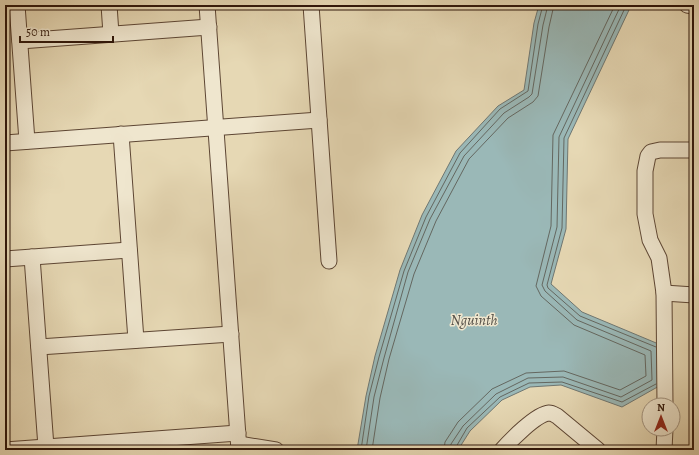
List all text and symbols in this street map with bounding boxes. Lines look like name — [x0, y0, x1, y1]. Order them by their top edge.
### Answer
scale bar — [20, 18, 113, 44]
text: 50 m — [26, 24, 50, 40]
water label: Nguinth — [450, 310, 498, 330]
north arrow — [641, 397, 681, 437]
text: N — [657, 400, 665, 415]

